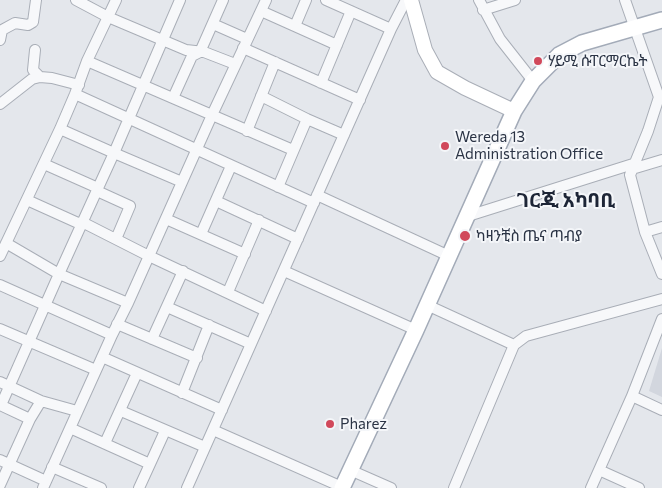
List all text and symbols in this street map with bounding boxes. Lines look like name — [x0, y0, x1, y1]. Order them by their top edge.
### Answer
place label: ሃይሚ ሱፐርማርኬት — [548, 52, 648, 70]
marker: ሃይሚ ሱፐርማርኬት — [532, 55, 544, 67]
place label: Wereda 13 Administration Office — [455, 128, 603, 163]
marker: Wereda 13 Administration Office — [439, 140, 451, 152]
district label: ገርጂ አካባቢ — [517, 188, 615, 212]
place label: ካዛንቺስ ጤና ጣብያ — [476, 227, 582, 245]
marker: ካዛንቺስ ጤና ጣብያ — [458, 229, 472, 243]
place label: Pharez — [340, 415, 387, 433]
marker: Pharez — [324, 418, 336, 430]

